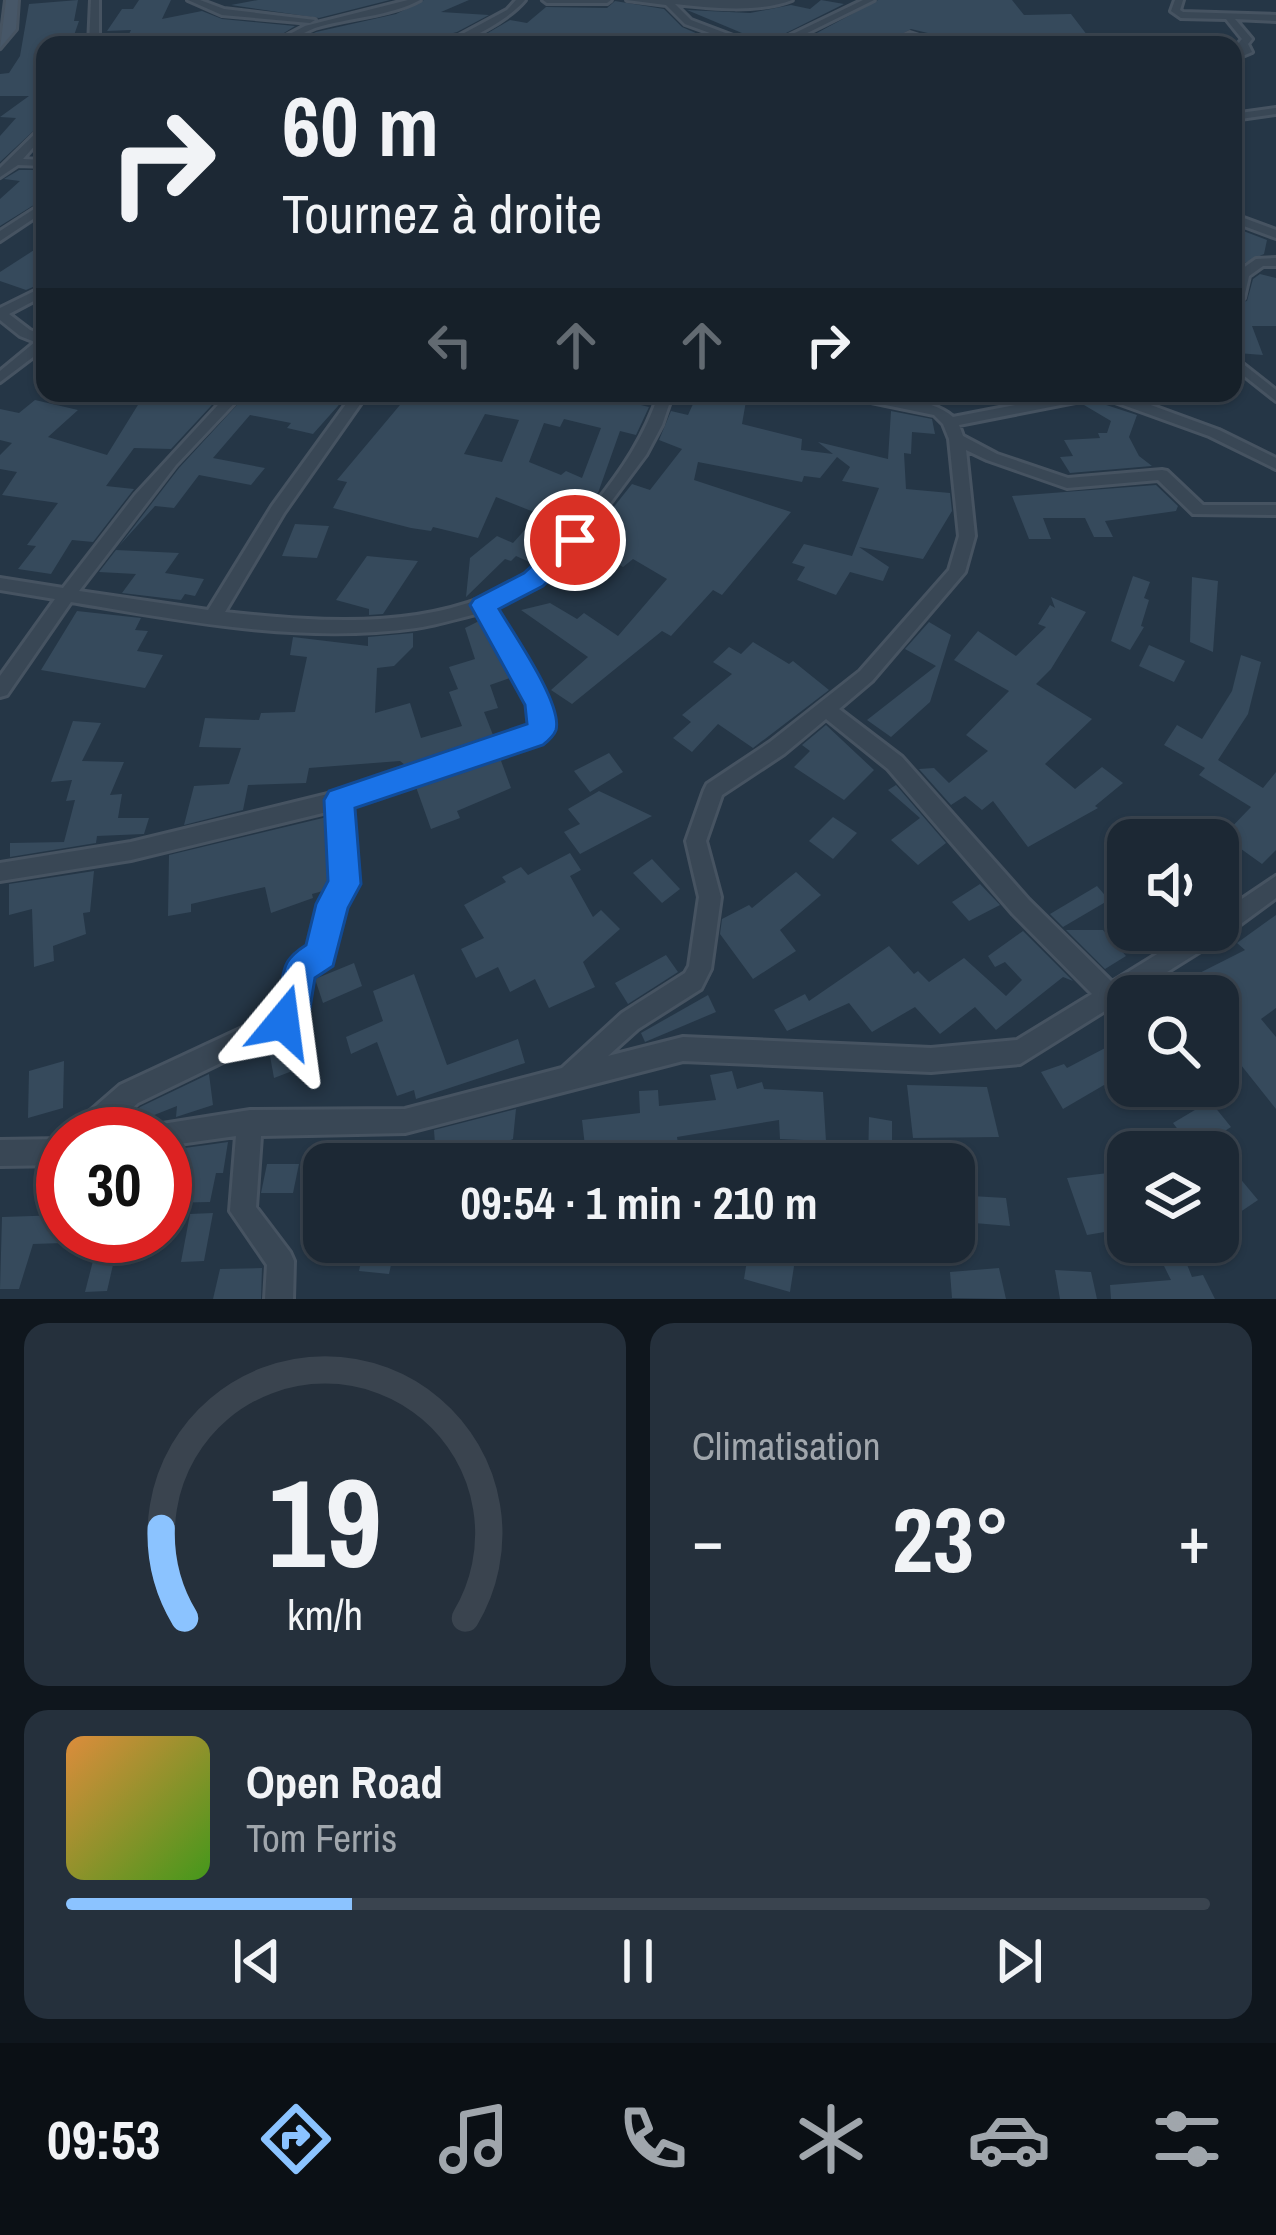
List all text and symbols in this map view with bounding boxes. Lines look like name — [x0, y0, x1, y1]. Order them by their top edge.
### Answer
text: 60 m — [282, 69, 439, 182]
icon: right — [84, 84, 240, 240]
text: Tournez à droite — [282, 177, 602, 250]
icon: left — [417, 312, 483, 378]
icon: ahead — [543, 312, 609, 378]
icon: ahead — [669, 312, 735, 378]
icon: right — [795, 312, 861, 378]
pin — [524, 489, 626, 591]
icon: arrive — [542, 507, 608, 573]
map controls — [1107, 819, 1239, 1263]
button: sound — [1107, 819, 1239, 951]
position arrow — [220, 959, 346, 1085]
button: search — [1107, 975, 1239, 1107]
speed limit sign: 30 — [36, 1107, 192, 1263]
button: layers — [1107, 1131, 1239, 1263]
text: 09:54 · 1 min · 210 m — [461, 1172, 817, 1233]
text: Climatisation — [692, 1420, 880, 1472]
text: 19 — [268, 1438, 382, 1606]
text: 23° — [892, 1479, 1010, 1600]
text: − — [692, 1495, 724, 1584]
text: + — [1178, 1495, 1210, 1584]
text: km/h — [287, 1585, 363, 1642]
text: Open Road — [246, 1751, 443, 1812]
text: Tom Ferris — [246, 1812, 397, 1864]
icon: previous — [224, 1928, 290, 1994]
icon: pause — [605, 1928, 671, 1994]
icon: next — [986, 1928, 1052, 1994]
icon: directions — [254, 2097, 338, 2181]
icon: music — [432, 2097, 516, 2181]
icon: phone — [611, 2097, 695, 2181]
icon: climate — [789, 2097, 873, 2181]
icon: car — [967, 2097, 1051, 2181]
icon: filters — [1145, 2097, 1229, 2181]
text: 09:53 — [47, 2103, 160, 2176]

